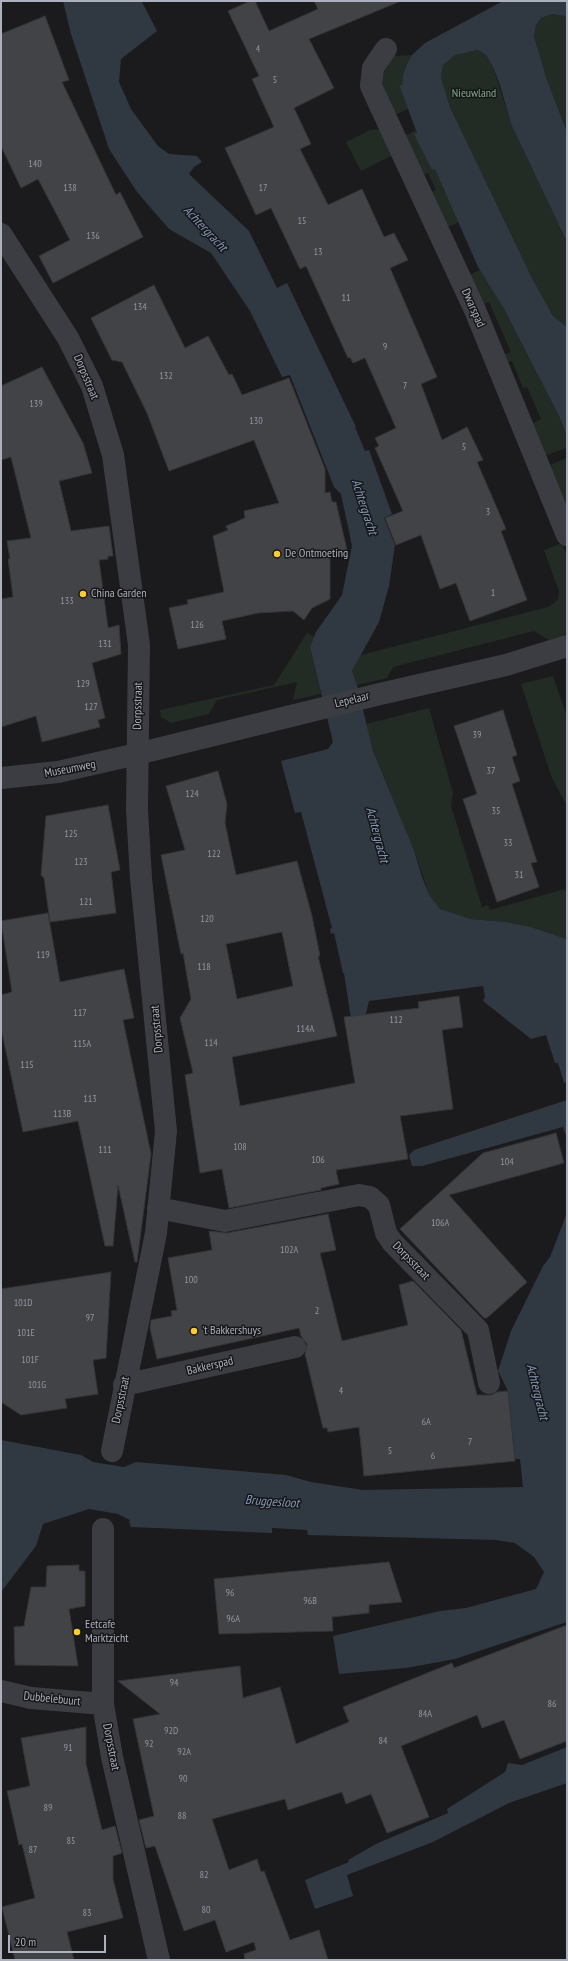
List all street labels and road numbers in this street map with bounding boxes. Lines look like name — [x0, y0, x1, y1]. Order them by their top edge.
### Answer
street label: Dwarspad — [458, 286, 488, 330]
street label: Dorpsstraat — [70, 352, 102, 402]
street label: Dorpsstraat — [130, 682, 146, 730]
street label: Lepelaar — [333, 689, 371, 711]
street label: Museumweg — [43, 757, 97, 781]
street label: Dorpsstraat — [148, 1005, 166, 1053]
street label: Dorpsstraat — [389, 1239, 433, 1283]
street label: Bakkerspad — [185, 1354, 235, 1378]
street label: Dorpsstraat — [109, 1375, 133, 1425]
street label: Dubbelebuurt — [23, 1689, 81, 1709]
street label: Dorpsstraat — [99, 1722, 123, 1772]

